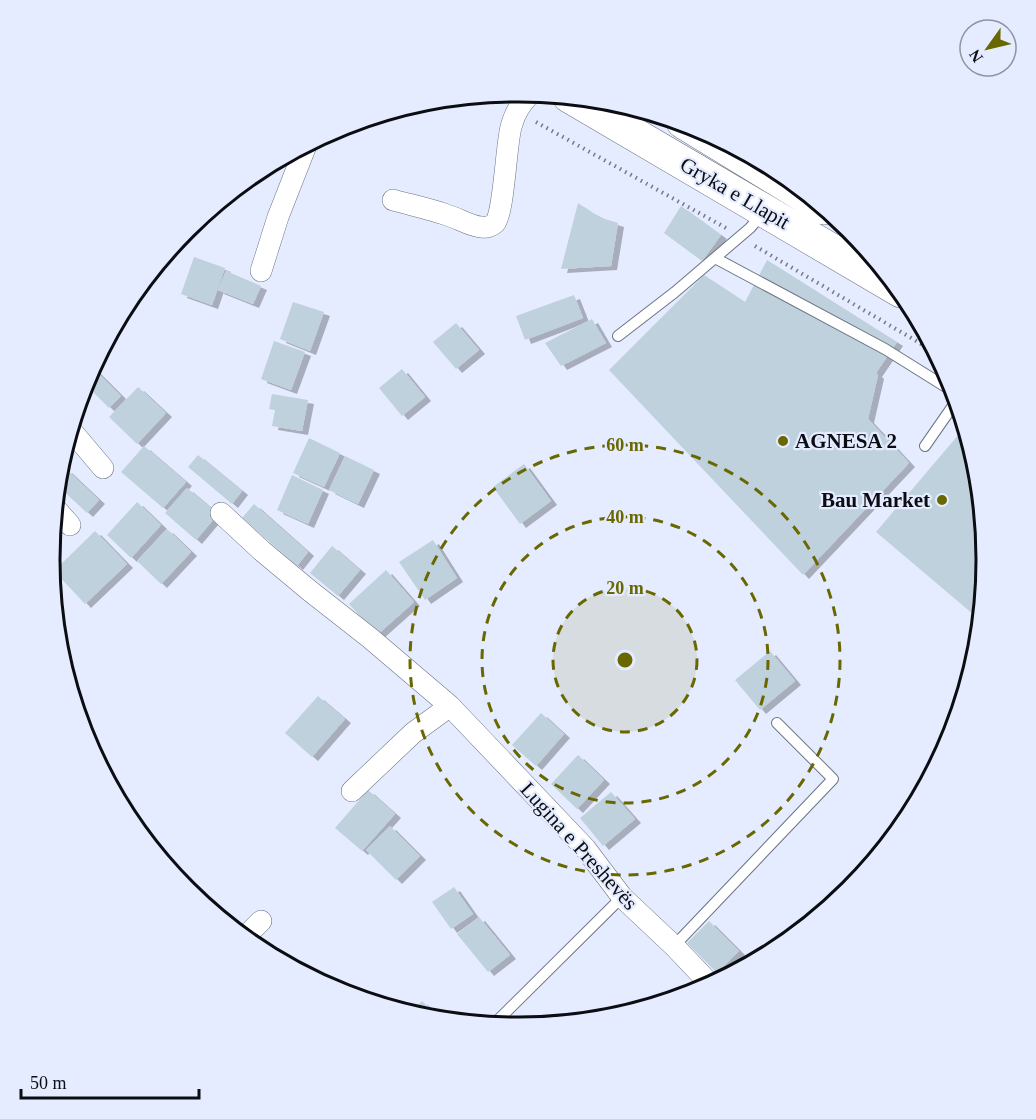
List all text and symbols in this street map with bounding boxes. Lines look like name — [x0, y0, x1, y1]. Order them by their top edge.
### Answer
north arrow — [958, 18, 1018, 78]
text: N — [965, 46, 986, 66]
street label: Gryka e Llapit — [676, 152, 794, 234]
place label: AGNESA 2 — [795, 429, 897, 453]
marker: AGNESA 2 — [776, 434, 790, 448]
text: 60 m — [606, 435, 644, 455]
place label: Bau Market — [821, 488, 930, 512]
marker: Bau Market — [935, 493, 949, 507]
text: 40 m — [606, 507, 644, 527]
text: 20 m — [606, 578, 644, 598]
centre of rings — [615, 650, 635, 670]
street label: Lugina e Preshevës — [515, 777, 643, 915]
scale bar — [21, 1062, 200, 1100]
text: 50 m — [30, 1073, 67, 1093]

